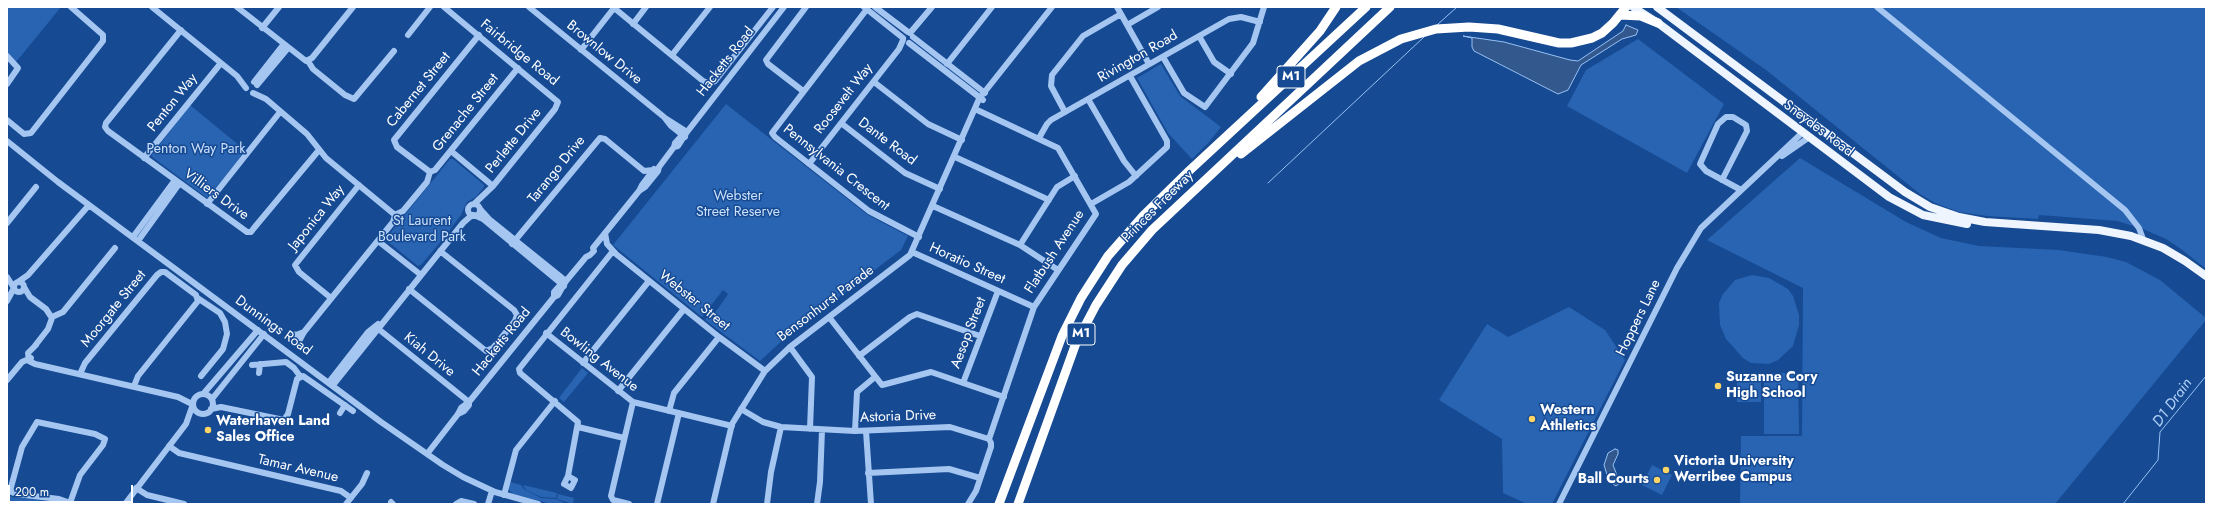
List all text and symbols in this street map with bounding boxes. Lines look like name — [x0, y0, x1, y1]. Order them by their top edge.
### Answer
street label: Fairbridge Road — [477, 16, 561, 90]
street label: Brownlow Drive — [563, 17, 645, 89]
street label: Hacketts Road — [694, 24, 758, 100]
street label: Rivington Road — [1095, 27, 1181, 87]
street label: Cabernet Street — [384, 49, 454, 131]
street label: Roosevelt Way — [811, 60, 877, 138]
road number: M1 — [1277, 66, 1305, 88]
street label: Penton Way — [145, 71, 201, 135]
street label: Grenache Street — [429, 71, 503, 155]
street label: Sneydes Road — [1780, 97, 1856, 161]
street label: Perlette Drive — [483, 105, 545, 177]
street label: Dante Road — [855, 115, 919, 169]
street label: Pennsylvania Crescent — [779, 121, 893, 215]
street label: Tarango Drive — [525, 133, 589, 207]
park label: Penton Way Park — [147, 142, 245, 158]
street label: Villiers Drive — [180, 166, 252, 224]
street label: Princes Freeway — [1119, 168, 1197, 246]
street label: Japonica Way — [285, 182, 349, 254]
park label: Webster Street Reserve — [696, 189, 780, 222]
street label: Flatbush Avenue — [1022, 207, 1088, 297]
park label: St Laurent Boulevard Park — [378, 214, 466, 246]
street label: Horatio Street — [926, 240, 1008, 288]
street label: Bensonhurst Parade — [774, 262, 878, 346]
street label: Moorgate Street — [78, 267, 150, 351]
street label: Webster Street — [655, 267, 733, 335]
street label: Hoppers Lane — [1613, 277, 1665, 359]
street label: Dunnings Road — [231, 293, 315, 359]
street label: Aesop Street — [948, 295, 990, 371]
street label: Hacketts Road — [469, 304, 535, 380]
road number: M1 — [1067, 323, 1095, 345]
street label: Bowling Avenue — [556, 324, 642, 396]
street label: Kiah Drive — [400, 329, 458, 381]
place label: Suzanne Cory High School — [1726, 370, 1818, 402]
water label: D1 Drain — [2149, 375, 2197, 431]
marker: Suzanne Cory High School — [1713, 381, 1723, 391]
place label: Western Athletics — [1540, 403, 1596, 436]
street label: Astoria Drive — [860, 407, 936, 427]
place label: Waterhaven Land Sales Office — [216, 414, 330, 446]
marker: Western Athletics — [1527, 414, 1537, 424]
marker: Waterhaven Land Sales Office — [203, 425, 213, 435]
street label: Tamar Avenue — [256, 452, 340, 486]
place label: Victoria University Werribee Campus — [1674, 454, 1794, 486]
marker: Victoria University Werribee Campus — [1661, 465, 1671, 475]
place label: Ball Courts — [1578, 472, 1649, 488]
marker: Ball Courts — [1652, 475, 1662, 485]
scale bar — [10, 477, 135, 503]
text: 200 m — [15, 483, 49, 501]

